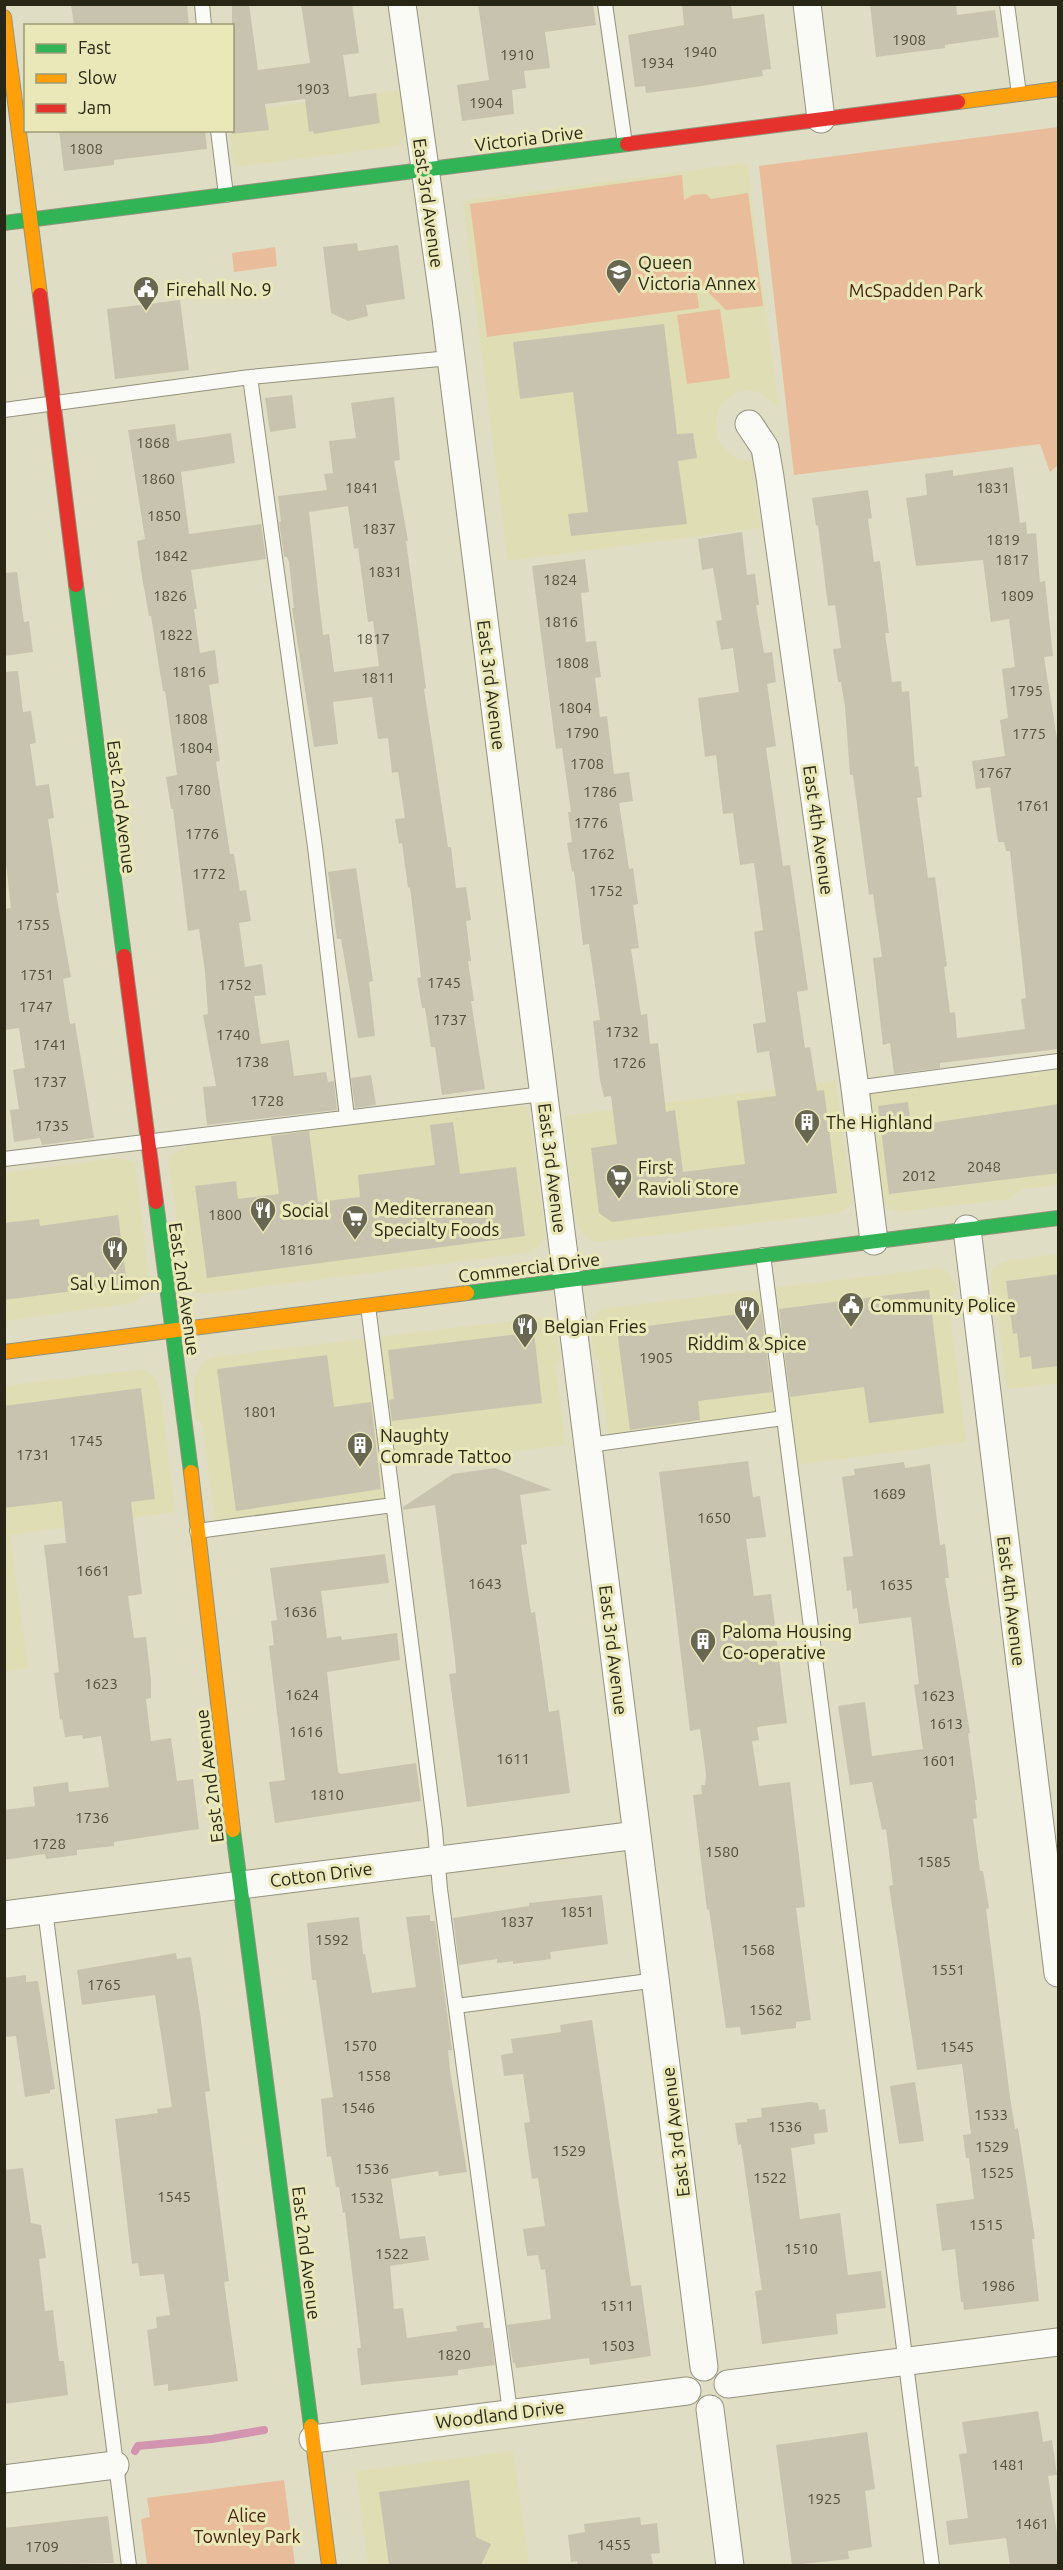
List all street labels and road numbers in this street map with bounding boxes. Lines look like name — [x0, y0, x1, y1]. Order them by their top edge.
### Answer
street label: Victoria Drive — [473, 121, 585, 155]
street label: East 3rd Avenue — [410, 137, 448, 269]
street label: East 3rd Avenue — [474, 619, 510, 751]
street label: East 2nd Avenue — [104, 739, 140, 875]
street label: East 4th Avenue — [800, 764, 838, 896]
street label: East 3rd Avenue — [535, 1102, 571, 1234]
street label: East 2nd Avenue — [166, 1221, 204, 1357]
street label: Commercial Drive — [457, 1248, 601, 1286]
street label: East 4th Avenue — [994, 1535, 1030, 1667]
street label: East 3rd Avenue — [596, 1584, 632, 1716]
street label: East 2nd Avenue — [191, 1708, 227, 1844]
street label: Cotton Drive — [269, 1858, 373, 1890]
street label: East 3rd Avenue — [657, 2066, 693, 2198]
street label: East 2nd Avenue — [289, 2185, 325, 2321]
street label: Woodland Drive — [435, 2396, 565, 2432]

